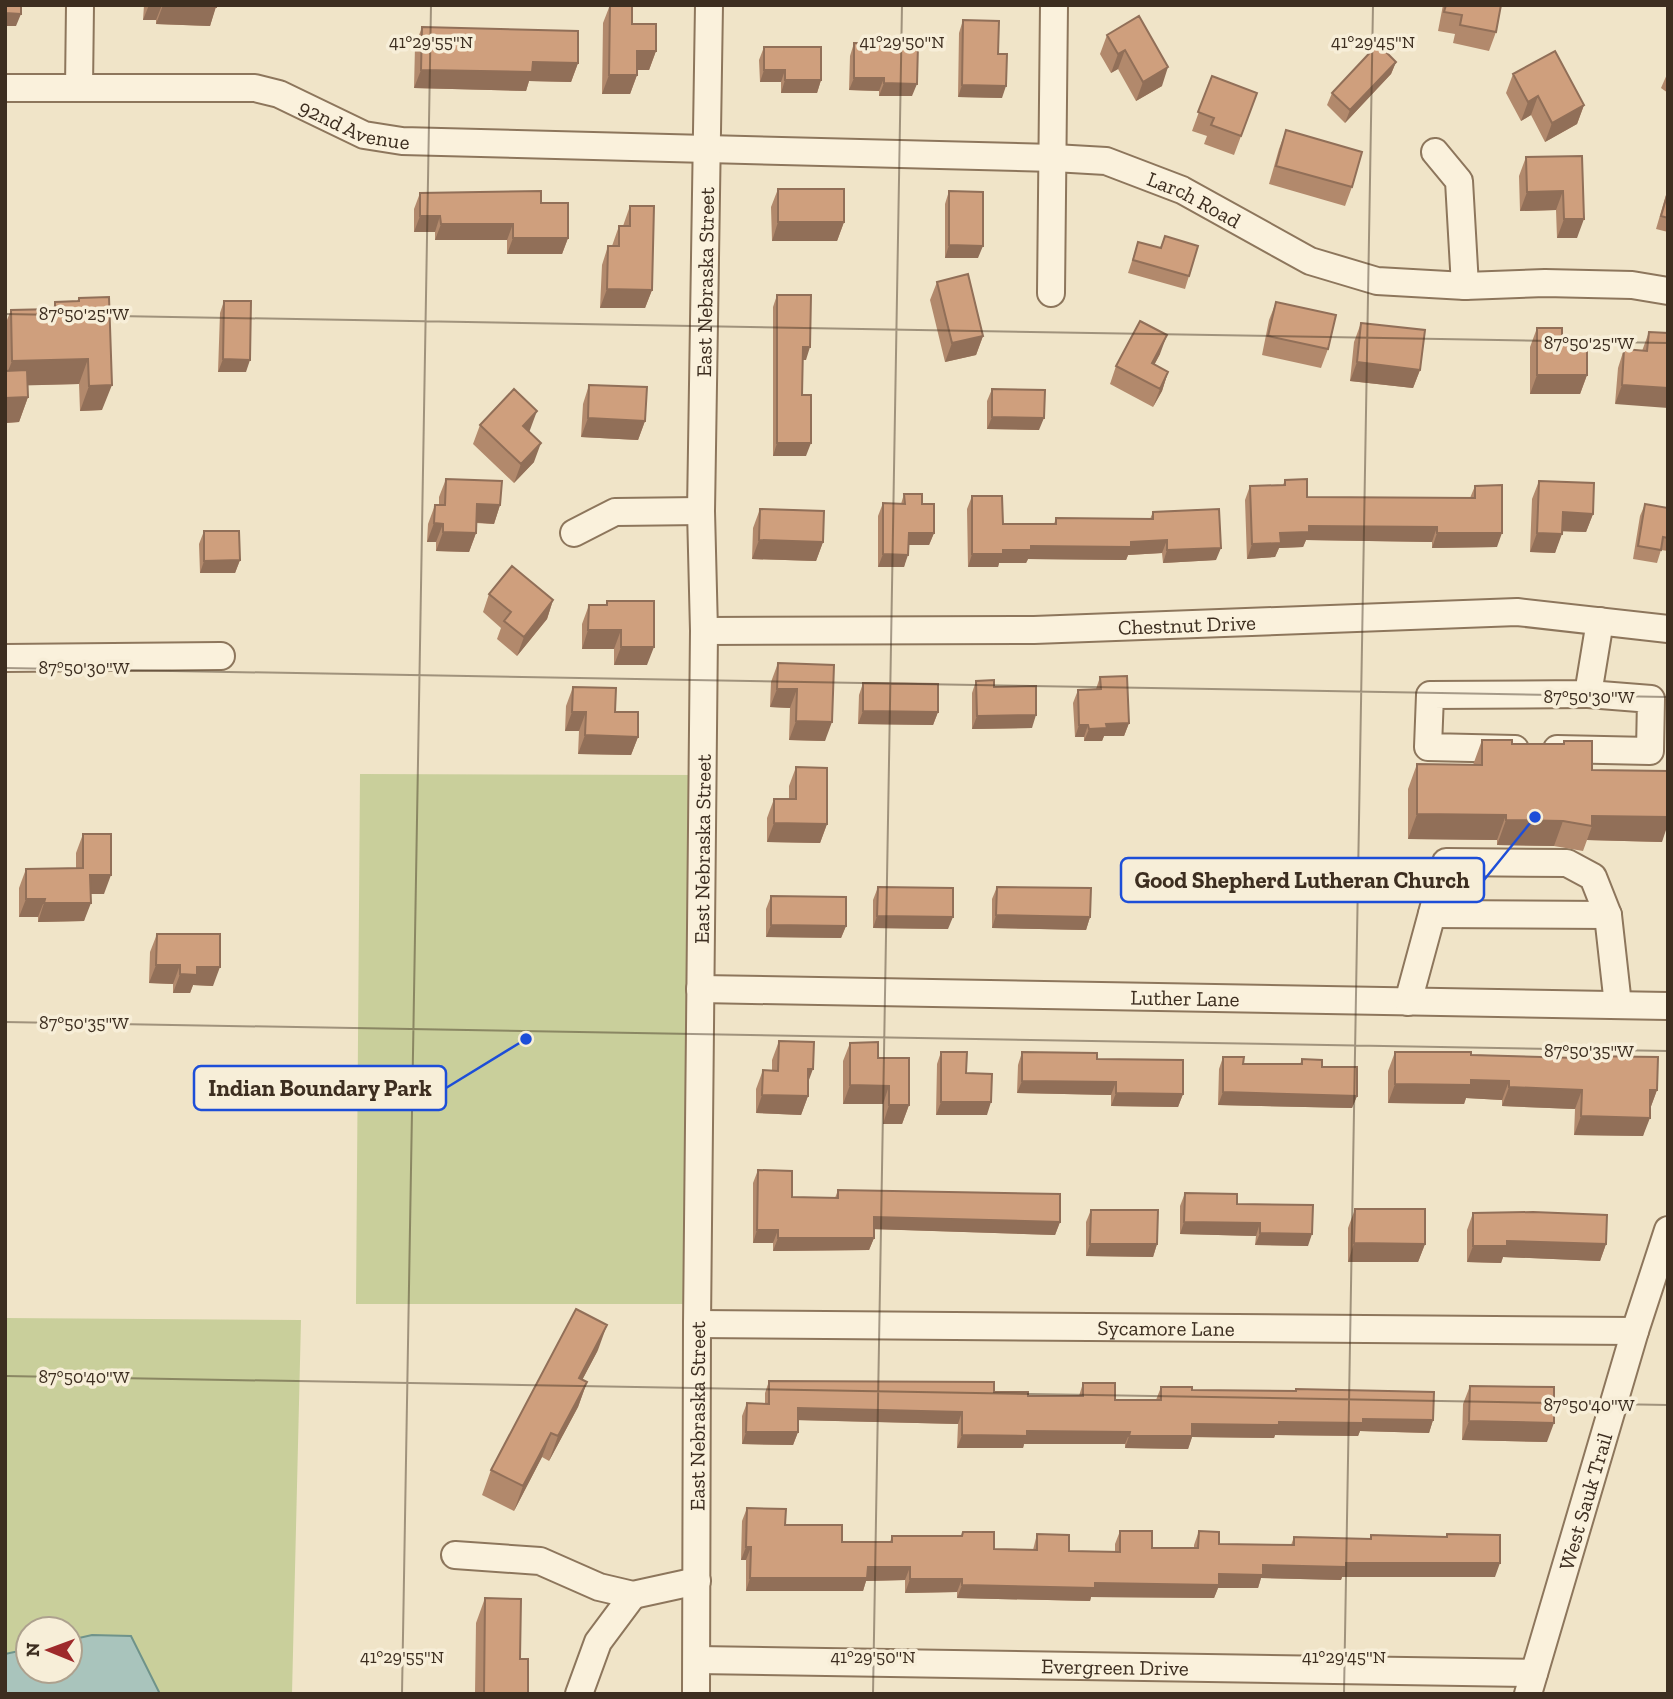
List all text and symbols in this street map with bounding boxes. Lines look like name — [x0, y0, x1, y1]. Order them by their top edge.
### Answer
text: 41°29'55"N — [389, 31, 473, 53]
text: 41°29'50"N — [859, 31, 945, 53]
text: 41°29'45"N — [1331, 31, 1415, 53]
street label: 92nd Avenue — [295, 93, 410, 154]
street label: Larch Road — [1144, 165, 1246, 233]
street label: East Nebraska Street — [691, 187, 719, 377]
text: 87°50'25"W — [39, 303, 129, 325]
text: 87°50'25"W — [1544, 332, 1634, 354]
street label: Chestnut Drive — [1117, 609, 1256, 639]
text: 87°50'30"W — [39, 657, 130, 679]
text: 87°50'30"W — [1544, 686, 1635, 708]
street label: East Nebraska Street — [688, 754, 715, 944]
callout: Good Shepherd Lutheran Church — [1121, 858, 1484, 902]
text: Good Shepherd Lutheran Church — [1135, 866, 1470, 894]
street label: Luther Lane — [1130, 984, 1240, 1011]
text: 87°50'35"W — [39, 1012, 129, 1034]
text: 87°50'35"W — [1544, 1040, 1634, 1062]
callout: Indian Boundary Park — [194, 1066, 446, 1110]
text: Indian Boundary Park — [208, 1074, 432, 1102]
street label: Sycamore Lane — [1097, 1314, 1235, 1341]
street label: East Nebraska Street — [684, 1321, 710, 1511]
text: 87°50'40"W — [38, 1366, 130, 1388]
text: 87°50'40"W — [1543, 1394, 1635, 1416]
street label: West Sauk Trail — [1553, 1429, 1617, 1573]
north arrow — [14, 1615, 84, 1685]
text: N — [21, 1642, 44, 1657]
text: 41°29'55"N — [360, 1646, 444, 1668]
text: 41°29'50"N — [830, 1646, 916, 1668]
text: 41°29'45"N — [1302, 1646, 1386, 1668]
street label: Evergreen Drive — [1041, 1653, 1189, 1680]

